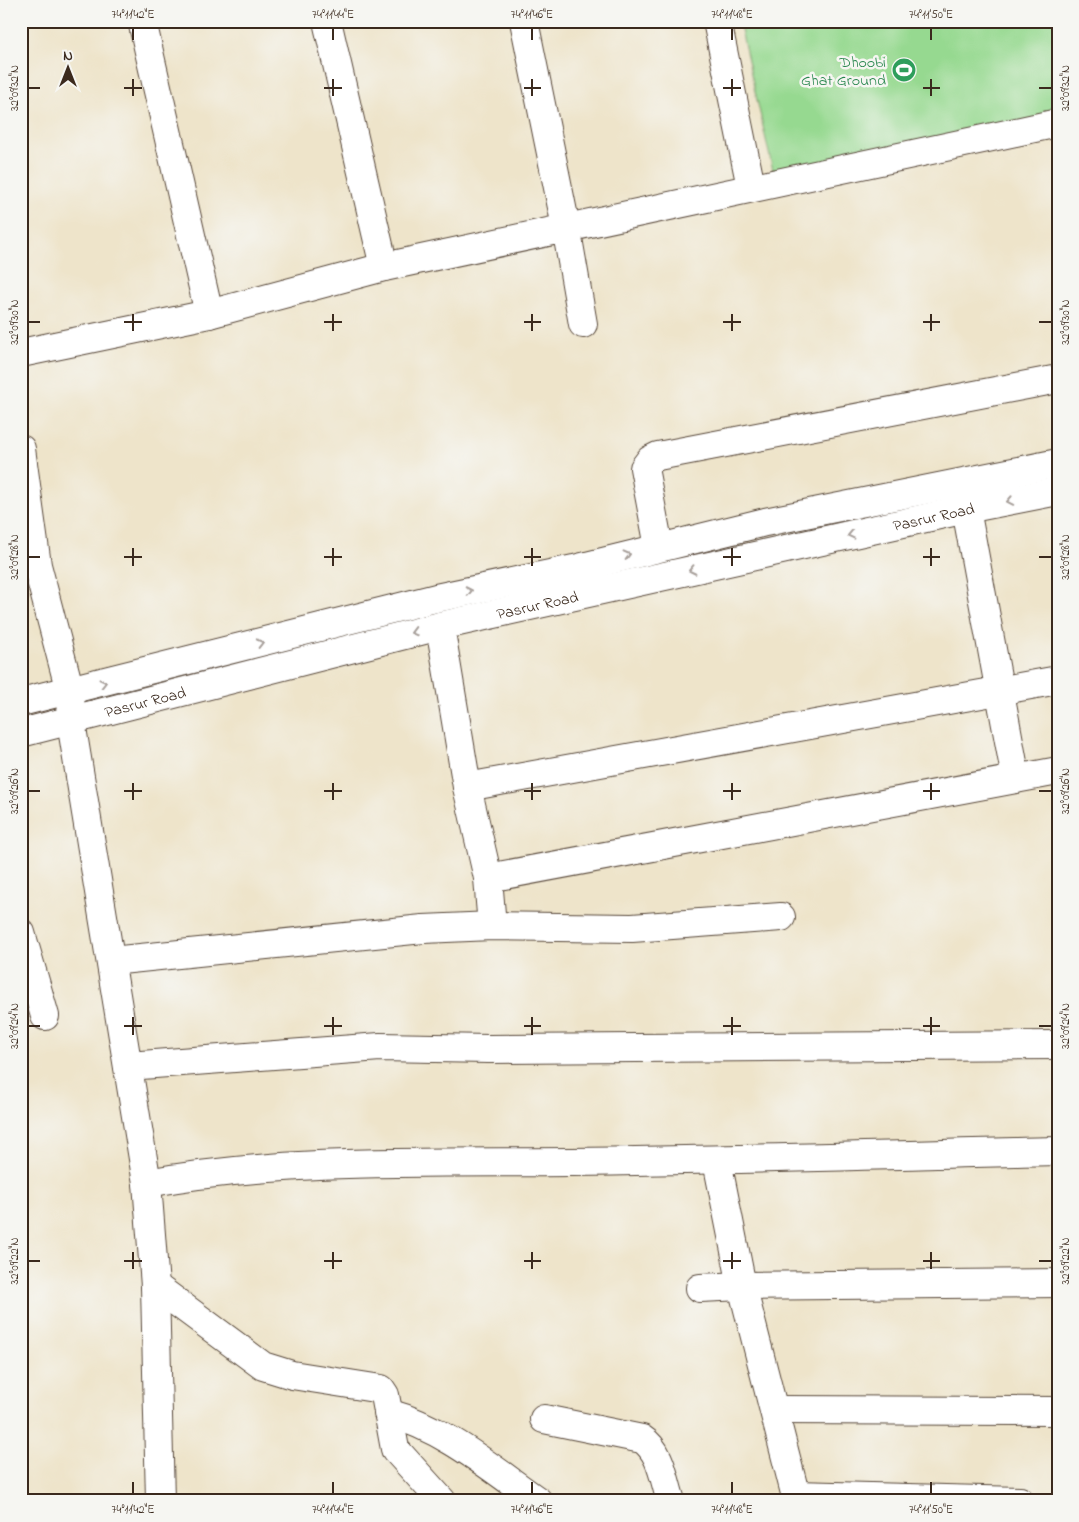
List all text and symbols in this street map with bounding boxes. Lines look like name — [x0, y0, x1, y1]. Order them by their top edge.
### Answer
text: 74°11'42"E — [112, 6, 154, 24]
text: 74°11'44"E — [312, 6, 354, 24]
text: 74°11'46"E — [511, 6, 553, 24]
text: 74°11'48"E — [711, 6, 753, 24]
text: 74°11'50"E — [909, 6, 953, 24]
north arrow — [42, 42, 92, 92]
text: N — [63, 46, 73, 67]
place label: Dhoobi Ghat Ground — [801, 51, 886, 93]
sports icon: Dhoobi Ghat Ground — [891, 57, 917, 83]
text: 32°09'32"N — [6, 65, 24, 111]
text: 32°09'32"N — [1057, 65, 1075, 111]
text: 32°09'30"N — [6, 299, 24, 345]
text: 32°09'30"N — [1057, 299, 1075, 345]
one-way arrow — [1006, 495, 1014, 505]
street label: Pasrur Road — [891, 498, 977, 539]
one-way arrow — [847, 529, 856, 540]
text: 32°09'28"N — [6, 534, 24, 580]
text: 32°09'28"N — [1057, 534, 1075, 580]
one-way arrow — [623, 550, 632, 561]
one-way arrow — [688, 564, 697, 575]
one-way arrow — [464, 586, 473, 597]
street label: Pasrur Road — [494, 586, 581, 627]
one-way arrow — [411, 627, 419, 637]
one-way arrow — [256, 638, 265, 649]
one-way arrow — [98, 678, 107, 689]
street label: Pasrur Road — [102, 681, 189, 725]
text: 32°09'26"N — [6, 768, 24, 814]
text: 32°09'26"N — [1057, 768, 1075, 814]
text: 32°09'24"N — [6, 1003, 24, 1049]
text: 32°09'24"N — [1057, 1003, 1075, 1049]
text: 32°09'22"N — [6, 1237, 24, 1285]
text: 32°09'22"N — [1057, 1237, 1075, 1285]
text: 74°11'42"E — [112, 1501, 154, 1519]
text: 74°11'44"E — [312, 1501, 354, 1519]
text: 74°11'46"E — [511, 1501, 553, 1519]
text: 74°11'48"E — [711, 1501, 753, 1519]
text: 74°11'50"E — [909, 1501, 953, 1519]

